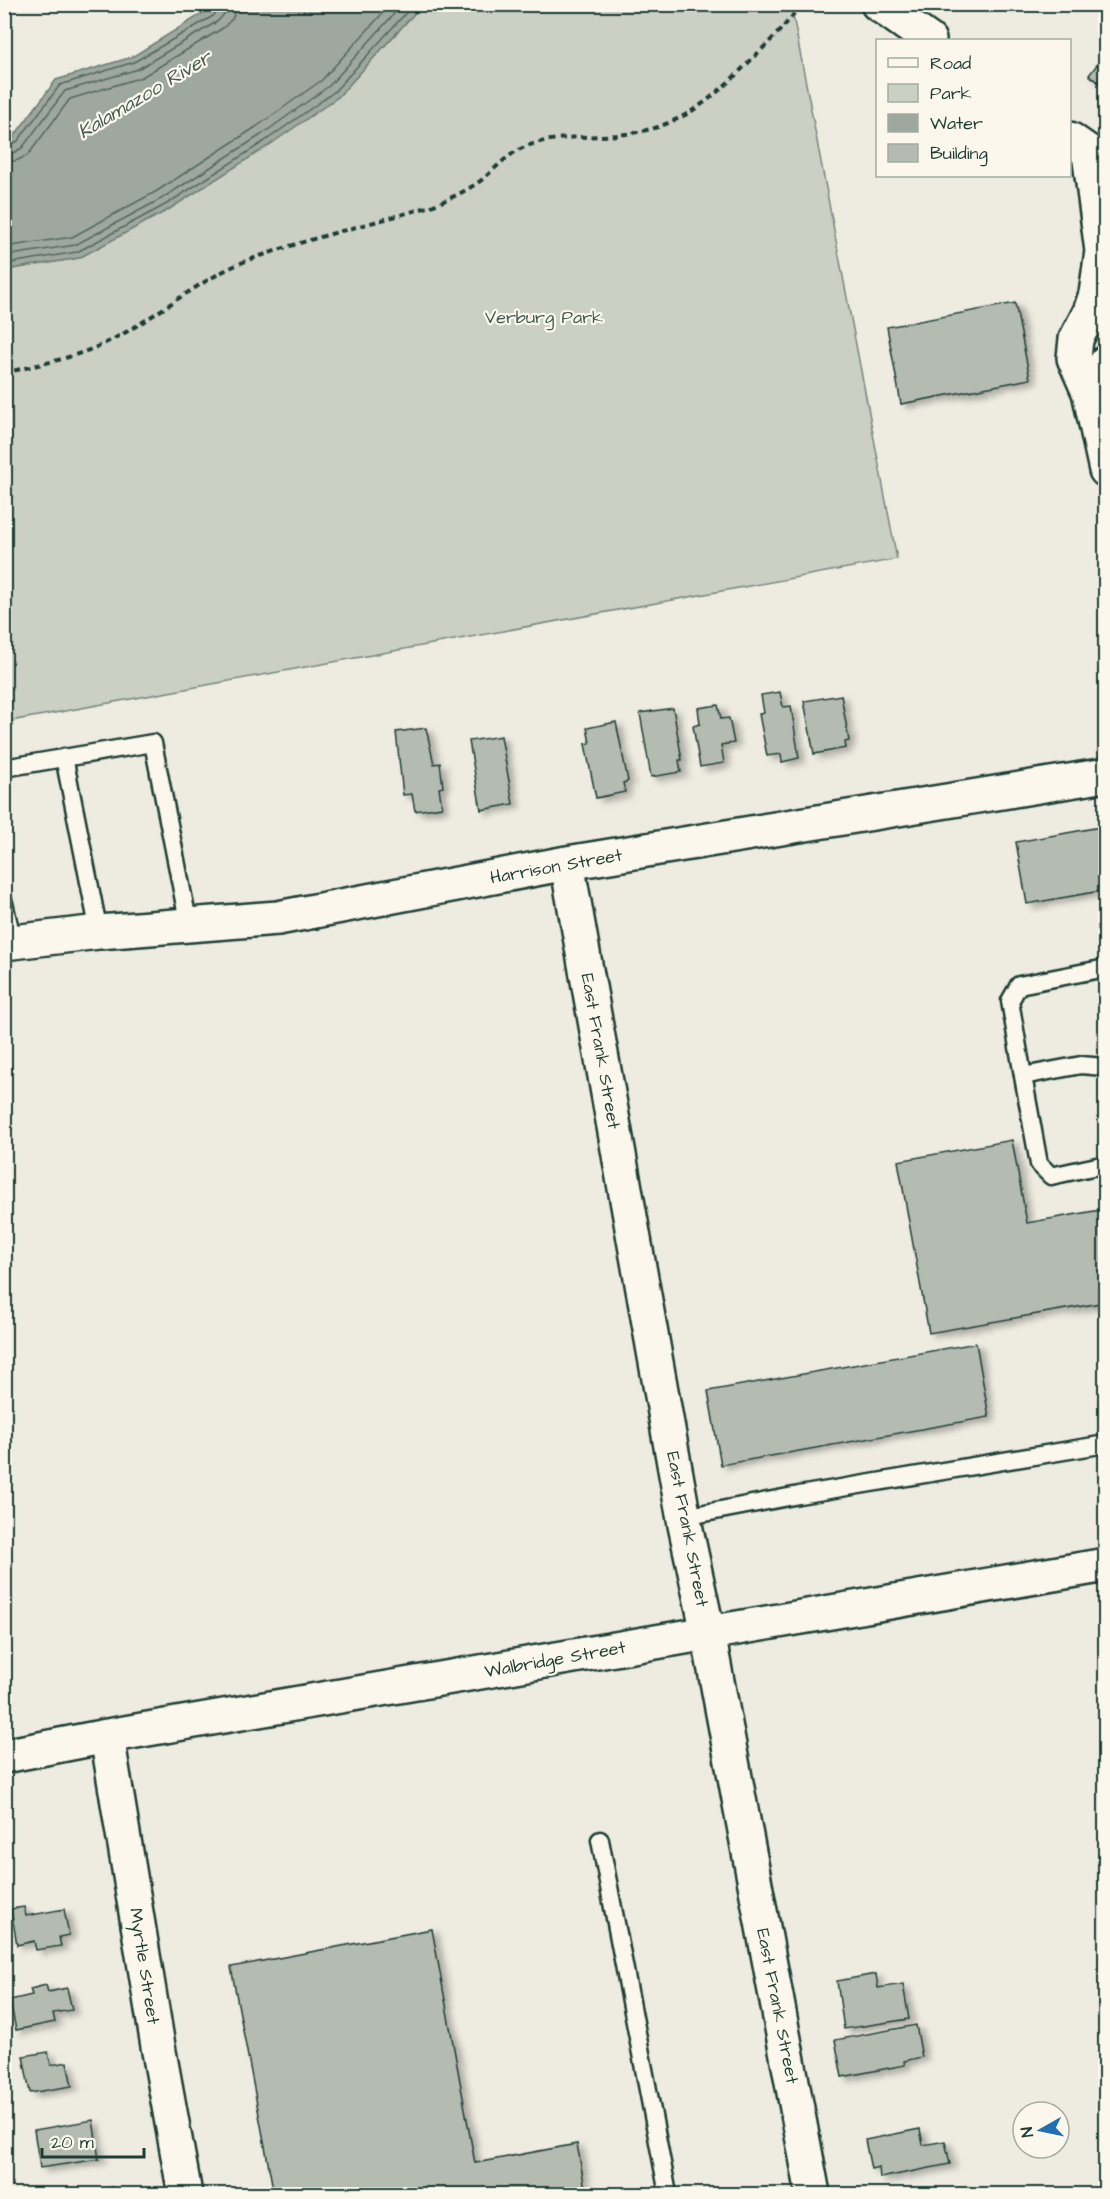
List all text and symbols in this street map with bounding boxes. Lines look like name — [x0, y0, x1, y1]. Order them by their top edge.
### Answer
legend — [876, 39, 1071, 177]
water label: Kalamazoo River — [72, 43, 218, 146]
text: Road — [930, 51, 971, 76]
text: Park — [930, 81, 972, 106]
text: Water — [930, 111, 983, 136]
text: Building — [930, 141, 988, 167]
park label: Verburg Park — [485, 305, 603, 331]
street label: Harrison Street — [488, 842, 625, 890]
street label: East Frank Street — [575, 971, 627, 1132]
street label: East Frank Street — [660, 1449, 715, 1610]
street label: Walbridge Street — [483, 1635, 628, 1685]
street label: Myrtle Street — [122, 1906, 166, 2027]
street label: East Frank Street — [750, 1926, 805, 2087]
north arrow — [1011, 2100, 1071, 2160]
scale bar — [42, 2121, 144, 2159]
text: N — [1016, 2126, 1039, 2139]
text: 20 m — [51, 2130, 94, 2155]

